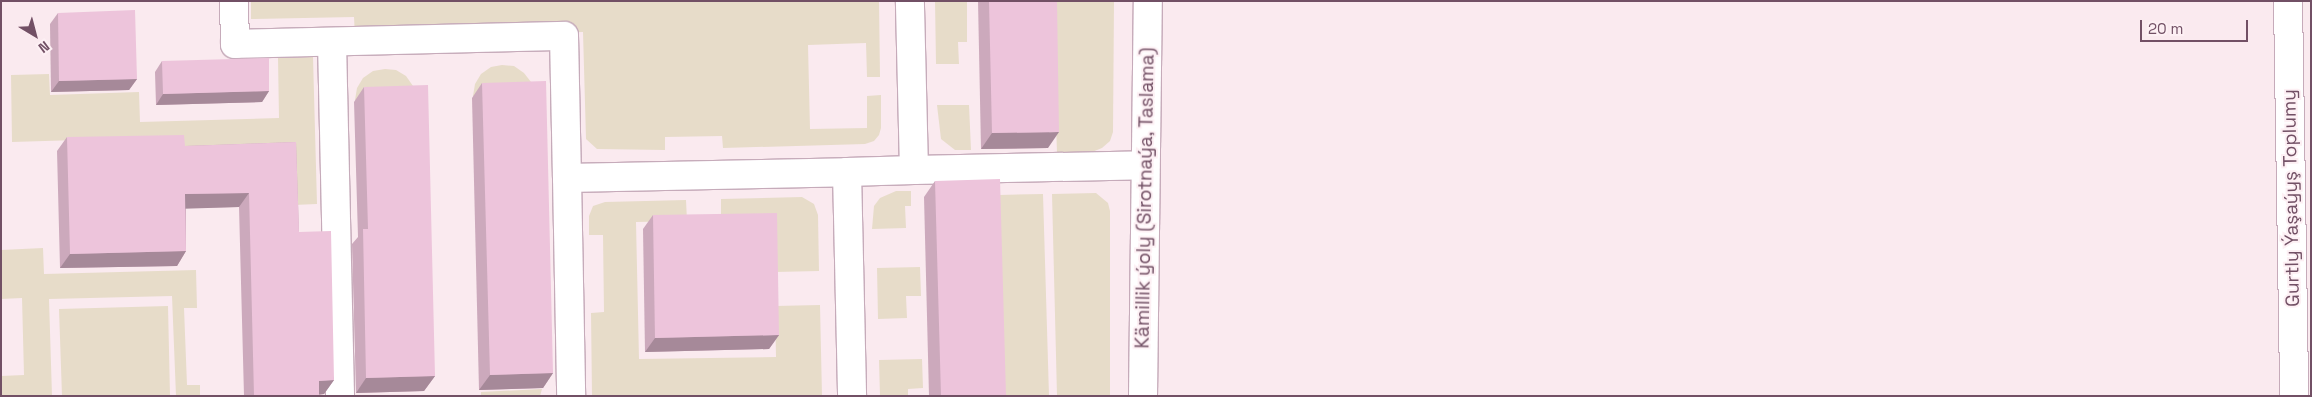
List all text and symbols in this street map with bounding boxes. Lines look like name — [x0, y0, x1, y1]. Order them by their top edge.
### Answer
north arrow — [10, 10, 60, 60]
scale bar — [2142, 10, 2250, 42]
text: 20 m — [2148, 19, 2183, 38]
text: N — [35, 37, 53, 57]
street label: Kämillik ýoly (Sirotnaýa, Taslama) — [1131, 47, 1159, 349]
street label: Gurtly Ýaşaýyş Toplumy — [2278, 89, 2304, 307]

